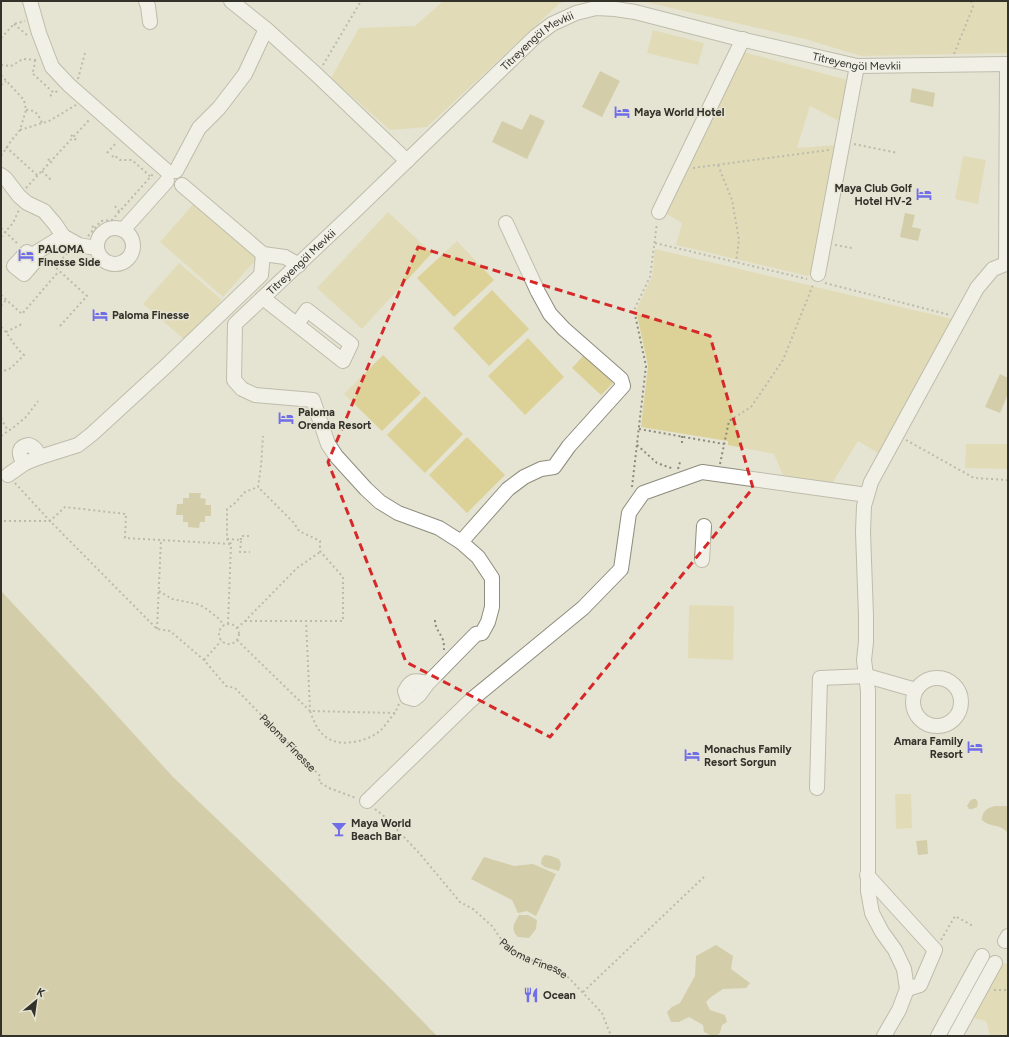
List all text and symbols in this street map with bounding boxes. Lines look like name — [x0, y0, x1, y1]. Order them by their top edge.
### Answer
street label: Titreyengöl Mevkii — [498, 9, 576, 74]
street label: Titreyengöl Mevkii — [811, 50, 901, 73]
hotel icon: Maya World Hotel — [613, 103, 631, 121]
place label: Maya World Hotel — [634, 106, 725, 119]
place label: Maya Club Golf Hotel HV-2 — [835, 182, 913, 208]
hotel icon: Maya Club Golf Hotel HV-2 — [915, 185, 933, 203]
street label: Titreyengöl Mevkii — [264, 227, 338, 298]
place label: PALOMA Finesse Side — [38, 243, 100, 269]
hotel icon: PALOMA Finesse Side — [17, 246, 35, 264]
hotel icon: Paloma Finesse — [91, 306, 109, 324]
place label: Paloma Finesse — [112, 309, 189, 322]
place label: Paloma Orenda Resort — [298, 406, 372, 432]
hotel icon: Paloma Orenda Resort — [277, 409, 295, 427]
street label: Paloma Finesse — [257, 712, 318, 775]
place label: Amara Family Resort — [894, 735, 964, 761]
hotel icon: Amara Family Resort — [966, 738, 984, 756]
place label: Monachus Family Resort Sorgun — [704, 743, 792, 769]
hotel icon: Monachus Family Resort Sorgun — [683, 746, 701, 764]
place label: Maya World Beach Bar — [351, 817, 411, 843]
bar icon: Maya World Beach Bar — [330, 820, 348, 838]
street label: Paloma Finesse — [497, 936, 570, 982]
north arrow — [16, 981, 56, 1021]
text: K — [34, 985, 48, 1000]
restaurant icon: Ocean — [522, 986, 540, 1004]
place label: Ocean — [543, 989, 576, 1002]

